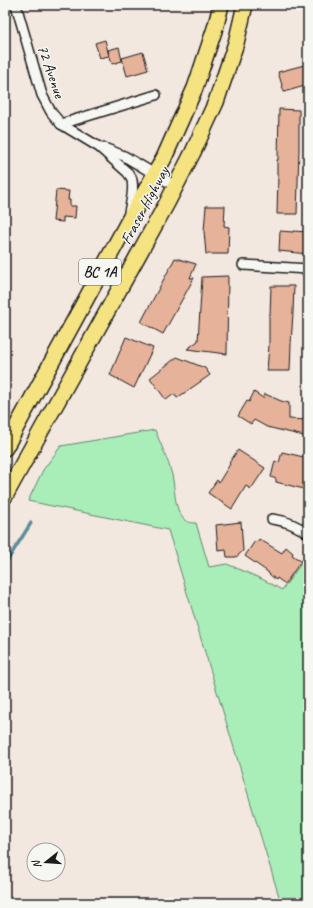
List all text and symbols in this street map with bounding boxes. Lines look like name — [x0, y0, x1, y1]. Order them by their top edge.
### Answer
street label: 72 Avenue — [33, 42, 70, 102]
street label: Fraser Highway — [116, 162, 174, 248]
road number: BC 1A — [79, 259, 121, 285]
north arrow — [26, 842, 66, 882]
text: N — [28, 858, 44, 870]

